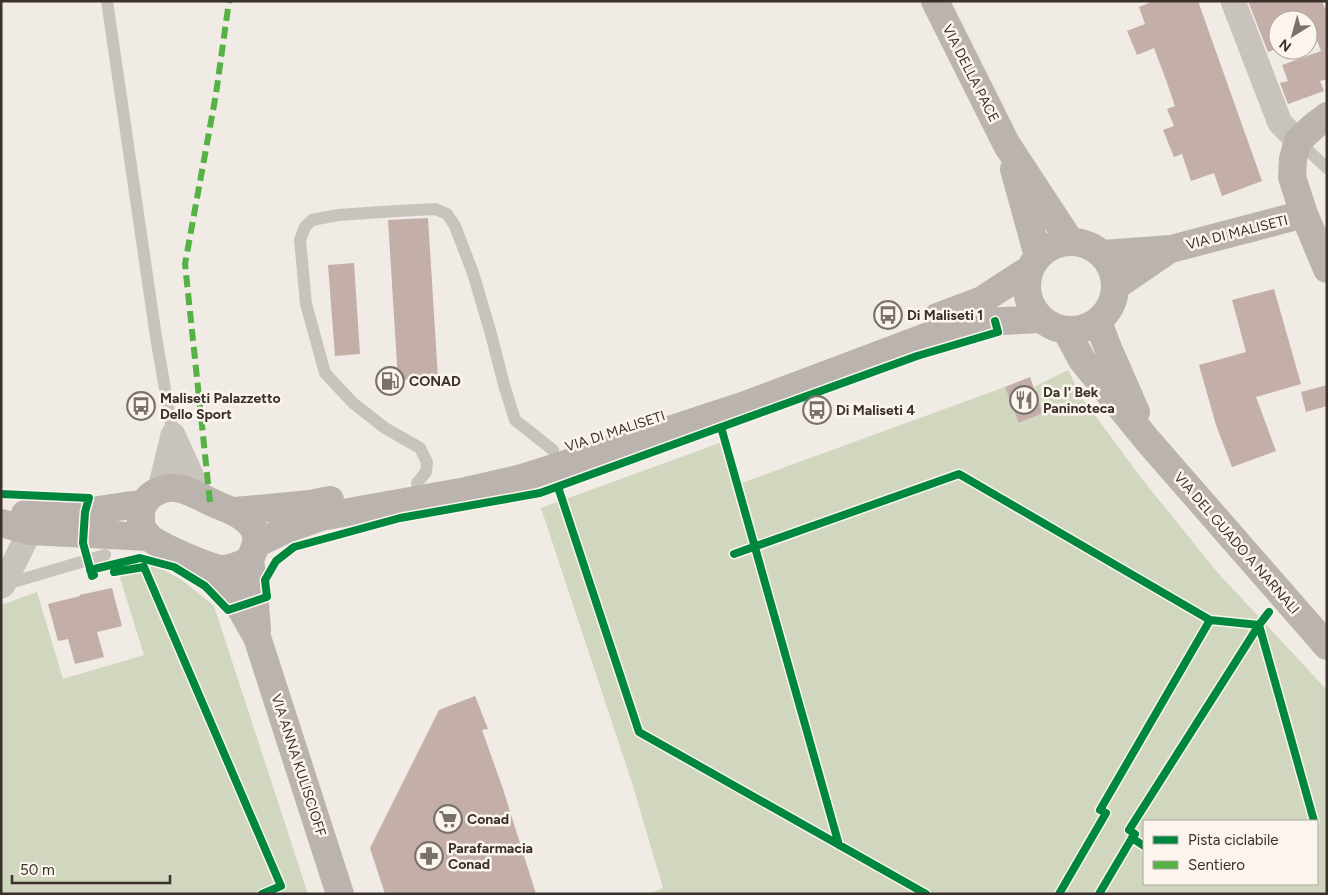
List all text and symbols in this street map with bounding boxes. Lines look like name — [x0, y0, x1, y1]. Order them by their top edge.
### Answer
north arrow — [1268, 10, 1318, 60]
street label: VIA DELLA PACE — [939, 21, 1003, 125]
text: N — [1276, 35, 1295, 55]
street label: VIA DI MALISETI — [1185, 212, 1290, 253]
bus stop icon: Di Maliseti 1 — [873, 300, 903, 330]
place label: Di Maliseti 1 — [907, 307, 983, 324]
fuel station icon: CONAD — [375, 366, 405, 396]
place label: CONAD — [409, 373, 461, 390]
place label: Da I' Bek Paninoteca — [1043, 384, 1115, 417]
restaurant icon: Da I' Bek Paninoteca — [1009, 385, 1039, 415]
place label: Maliseti Palazzetto Dello Sport — [160, 390, 281, 423]
bus stop icon: Maliseti Palazzetto Dello Sport — [126, 391, 156, 421]
bus stop icon: Di Maliseti 4 — [802, 395, 832, 425]
place label: Di Maliseti 4 — [836, 402, 915, 419]
street label: VIA DI MALISETI — [563, 407, 667, 456]
street label: VIA DEL GUADO A NARNALI — [1170, 469, 1303, 618]
street label: VIA ANNA KULISCIOFF — [267, 692, 330, 839]
supermarket icon: Conad — [433, 804, 463, 834]
place label: Conad — [467, 811, 509, 828]
legend — [1143, 820, 1318, 885]
text: Pista ciclabile — [1188, 831, 1279, 849]
place label: Parafarmacia Conad — [448, 840, 533, 873]
pharmacy icon: Parafarmacia Conad — [414, 841, 444, 871]
scale bar — [12, 852, 170, 884]
text: Sentiero — [1188, 856, 1245, 874]
text: 50 m — [20, 861, 55, 879]

